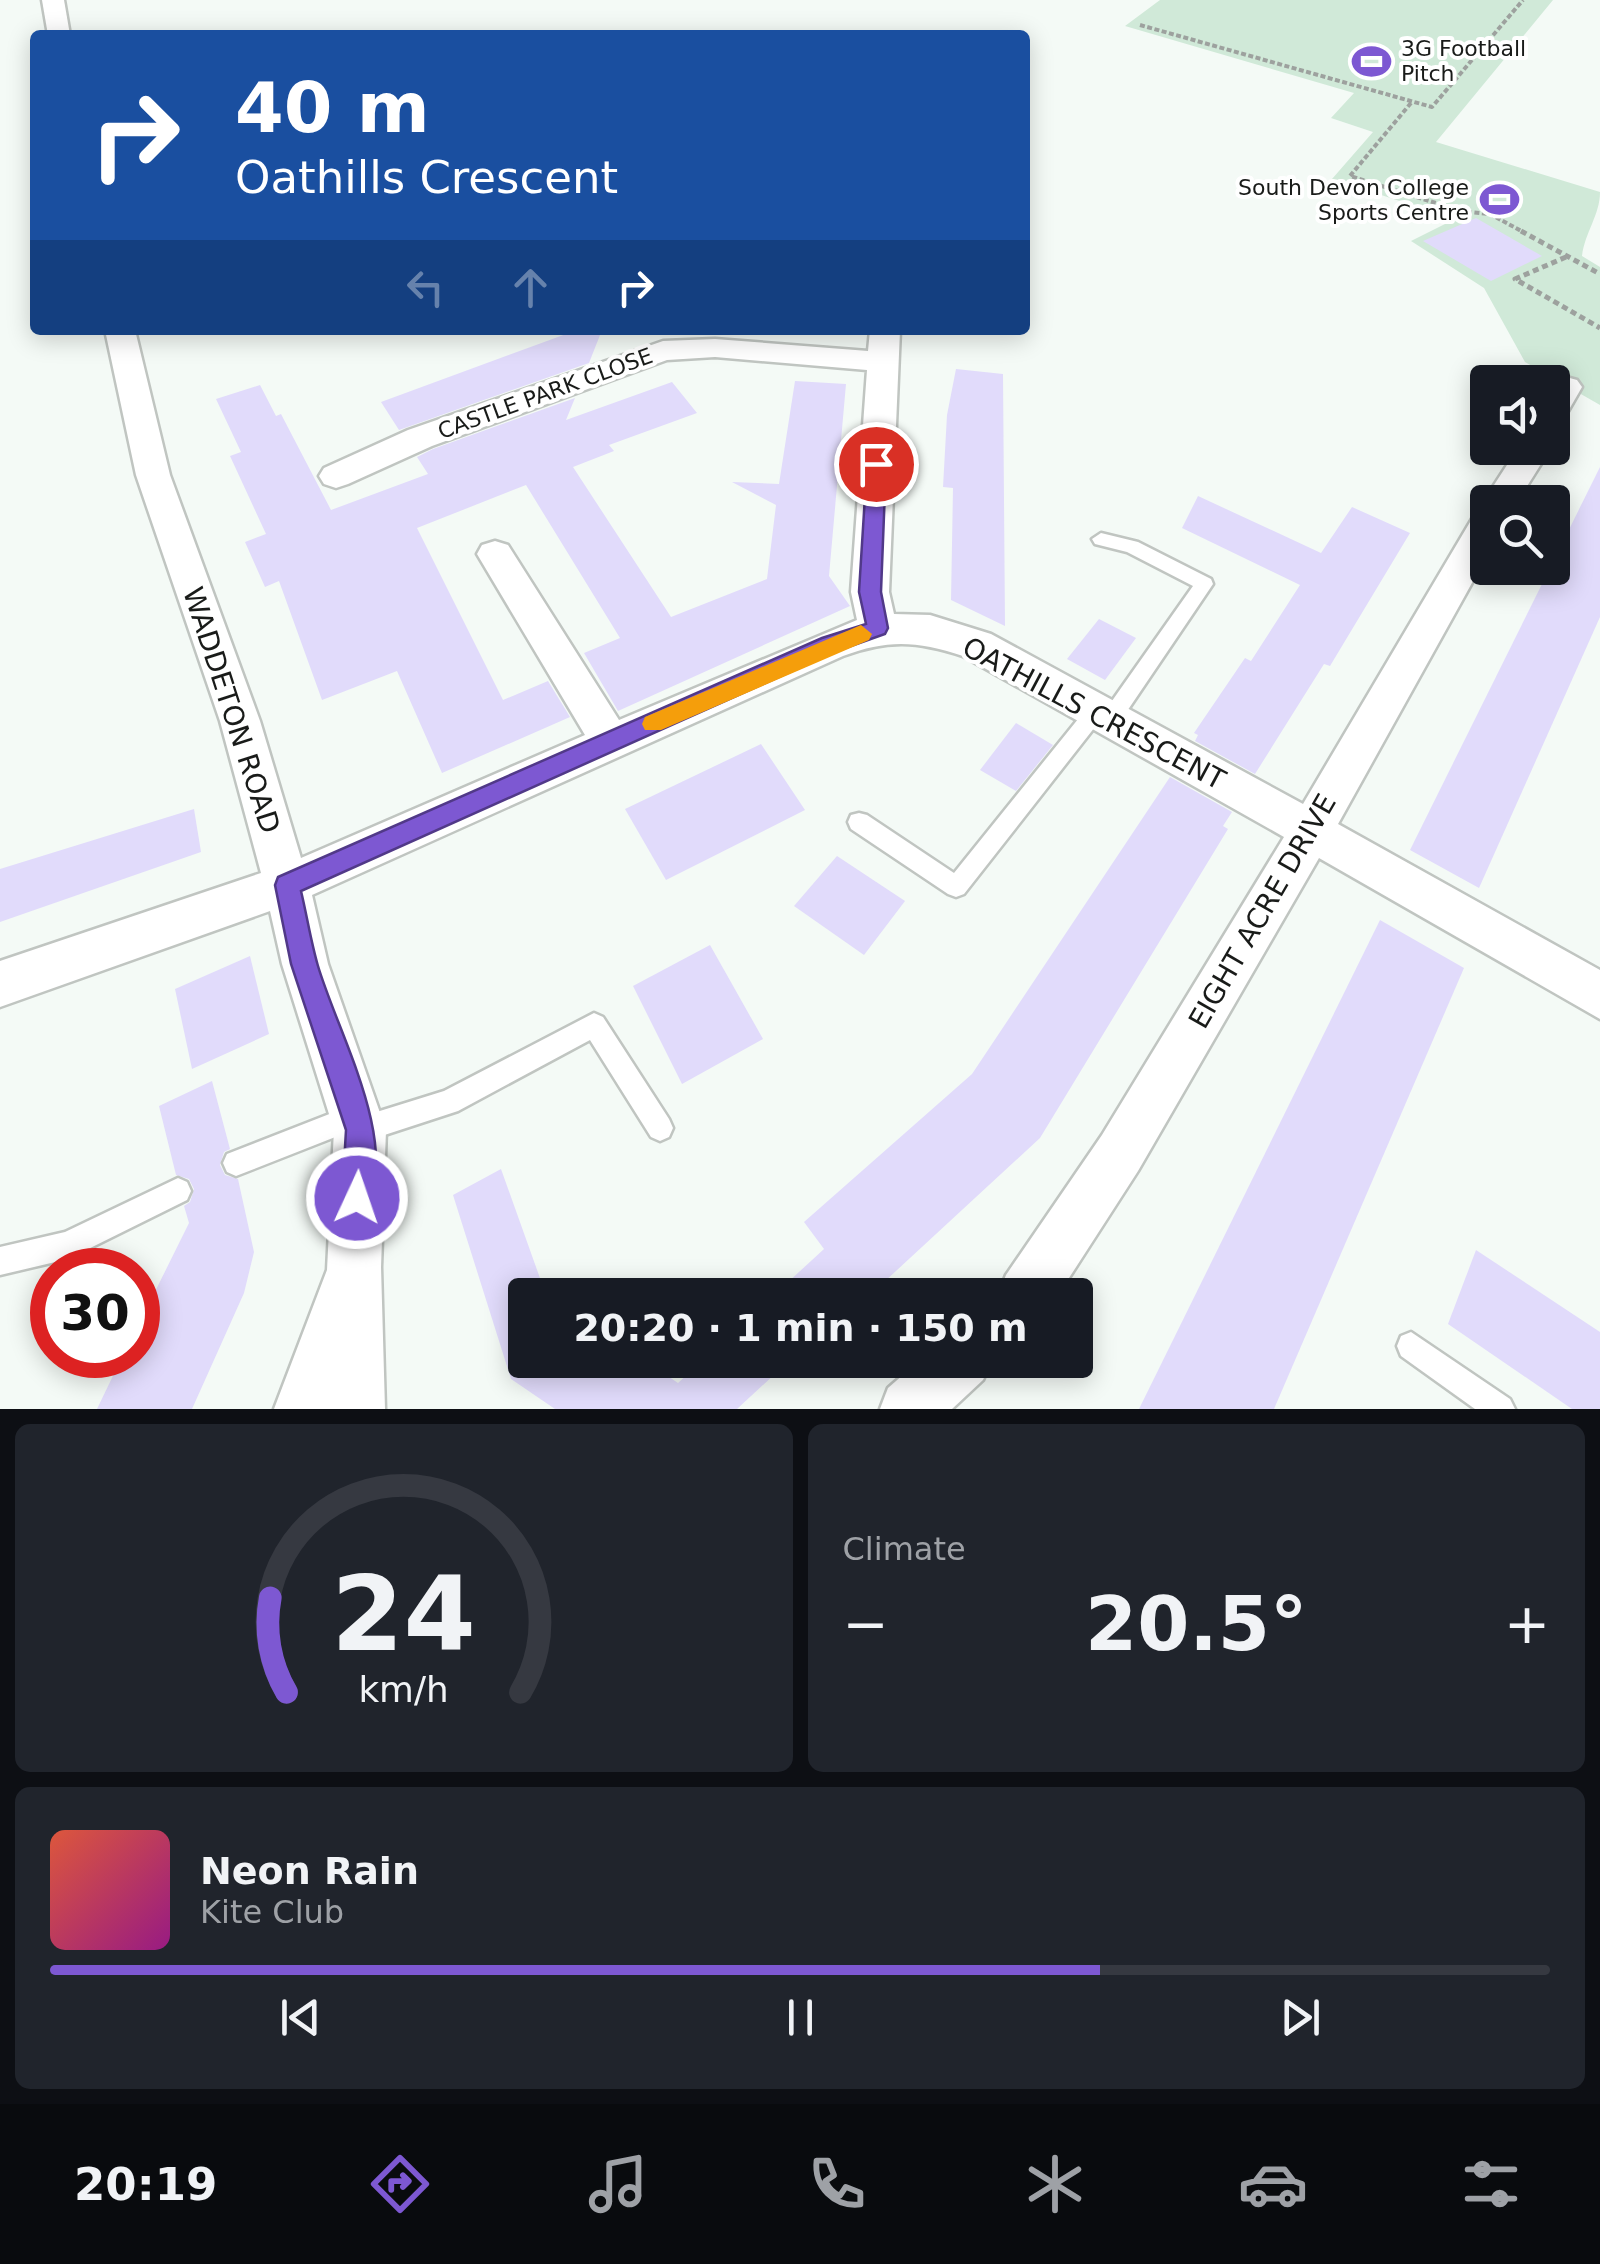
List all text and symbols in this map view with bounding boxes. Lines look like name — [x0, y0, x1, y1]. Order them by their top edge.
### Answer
place label: 3G Football Pitch — [1401, 36, 1526, 86]
sports icon: 3G Football Pitch — [1350, 40, 1392, 82]
text: 40 m — [235, 67, 430, 149]
icon: right — [70, 70, 200, 200]
text: Oathills Crescent — [235, 151, 618, 204]
place label: South Devon College Sports Centre — [1238, 175, 1469, 225]
sports icon: South Devon College Sports Centre — [1478, 179, 1520, 221]
icon: left — [398, 260, 453, 315]
icon: ahead — [503, 260, 558, 315]
icon: right — [608, 260, 663, 315]
street label: CASTLE PARK CLOSE — [434, 343, 656, 444]
map controls — [1470, 365, 1570, 585]
button: sound — [1470, 365, 1570, 465]
pin — [834, 422, 919, 507]
icon: arrive — [849, 437, 904, 492]
button: search — [1470, 485, 1570, 585]
street label: WADDETON ROAD — [176, 583, 287, 837]
street label: OATHILLS CRESCENT — [957, 630, 1231, 797]
street label: EIGHT ACRE DRIVE — [1182, 788, 1343, 1034]
position arrow — [305, 1146, 409, 1250]
speed limit sign: 30 — [30, 1248, 160, 1378]
text: 20:20 · 1 min · 150 m — [573, 1306, 1028, 1350]
text: Climate — [843, 1530, 966, 1568]
text: 24 — [331, 1553, 476, 1675]
text: 20.5° — [1085, 1580, 1308, 1668]
text: − — [843, 1592, 889, 1656]
text: + — [1504, 1592, 1550, 1656]
text: km/h — [359, 1669, 449, 1710]
text: Neon Rain — [200, 1849, 419, 1893]
text: Kite Club — [200, 1893, 344, 1931]
icon: previous — [273, 1990, 328, 2045]
icon: pause — [773, 1990, 828, 2045]
icon: next — [1273, 1990, 1328, 2045]
icon: directions — [365, 2149, 435, 2219]
icon: music — [583, 2149, 653, 2219]
icon: phone — [802, 2149, 872, 2219]
icon: climate — [1020, 2149, 1090, 2219]
icon: car — [1238, 2149, 1308, 2219]
icon: filters — [1456, 2149, 1526, 2219]
text: 20:19 — [74, 2158, 217, 2211]

